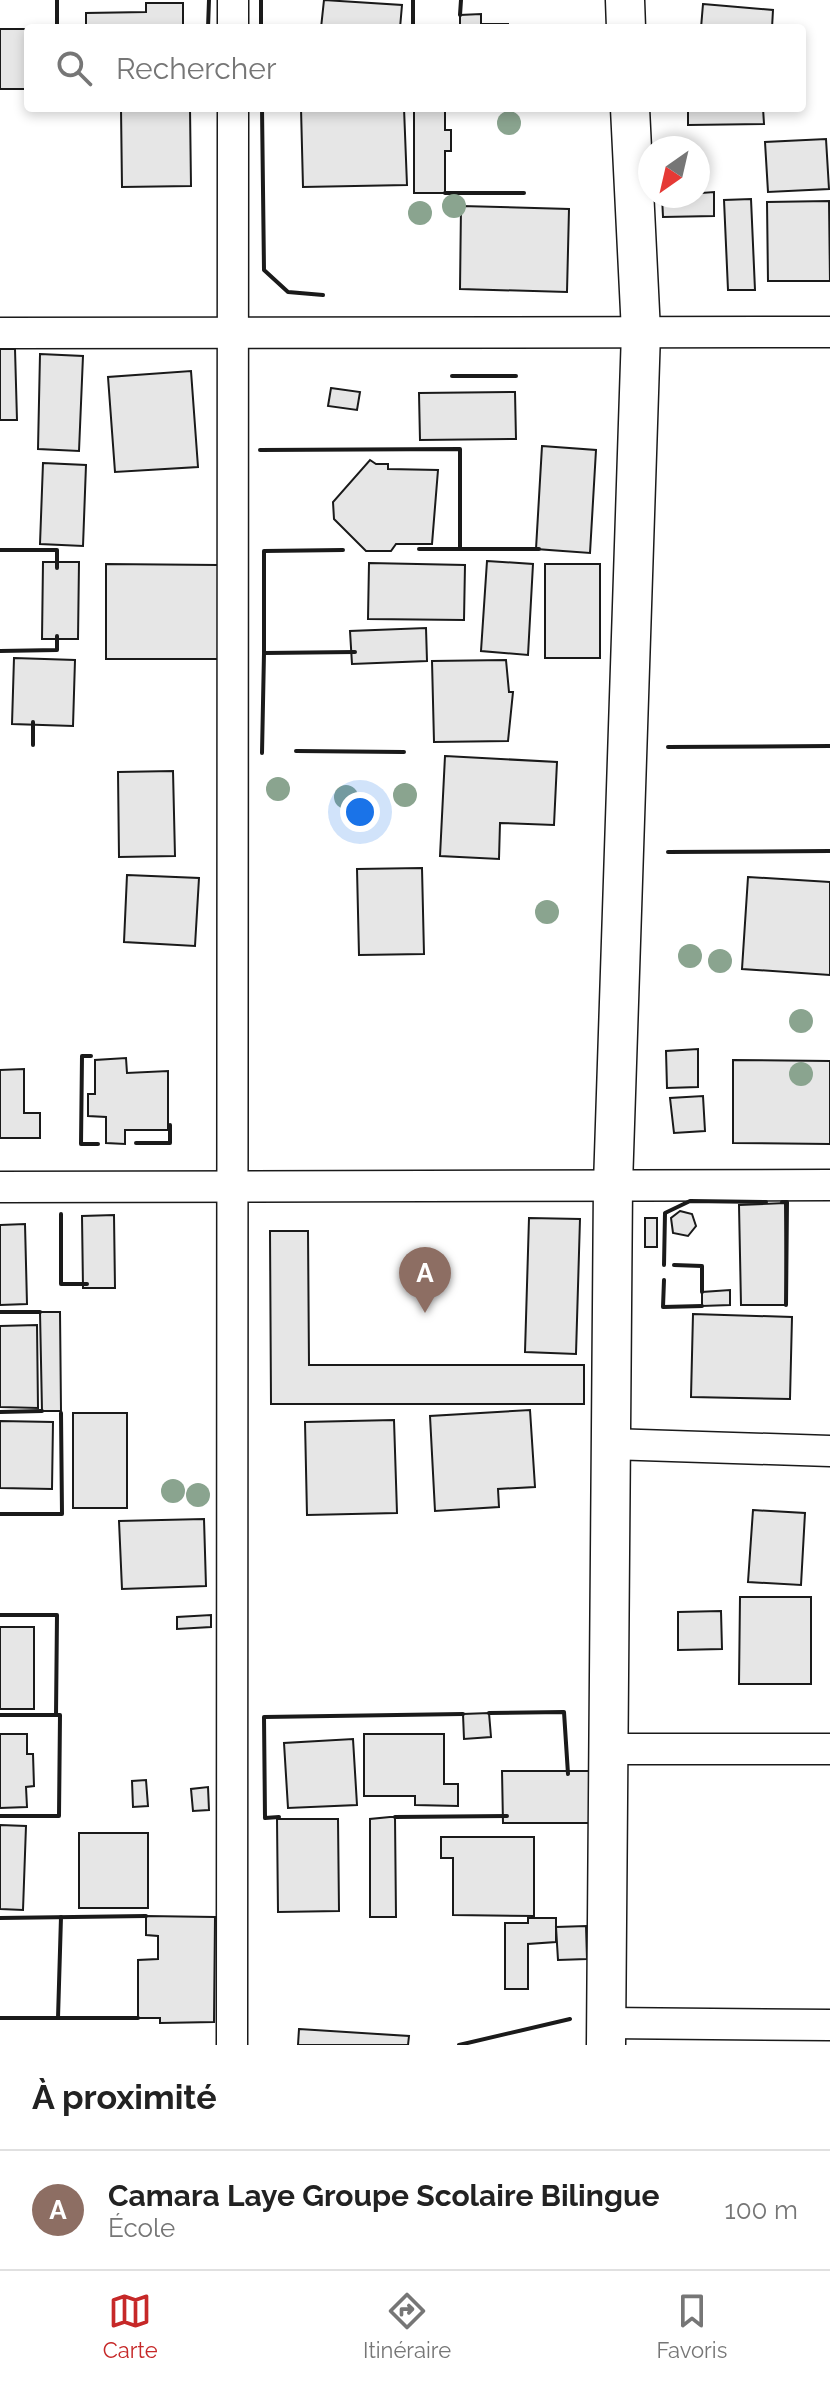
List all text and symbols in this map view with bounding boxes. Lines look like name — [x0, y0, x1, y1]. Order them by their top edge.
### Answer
search box — [24, 24, 806, 112]
icon: search — [52, 46, 96, 90]
text: Rechercher — [116, 51, 276, 86]
north arrow — [638, 136, 710, 208]
your location — [340, 792, 380, 832]
pin: A — [399, 1247, 451, 1313]
text: À proximité — [32, 2077, 217, 2117]
text: Camara Laye Groupe Scolaire Bilingue — [108, 2178, 659, 2213]
text: A — [49, 2195, 67, 2225]
text: 100 m — [725, 2195, 798, 2225]
text: École — [108, 2213, 175, 2243]
tab: Carte — [103, 2289, 158, 2363]
tab: Itinéraire — [363, 2289, 451, 2363]
tab: Favoris — [657, 2289, 727, 2363]

